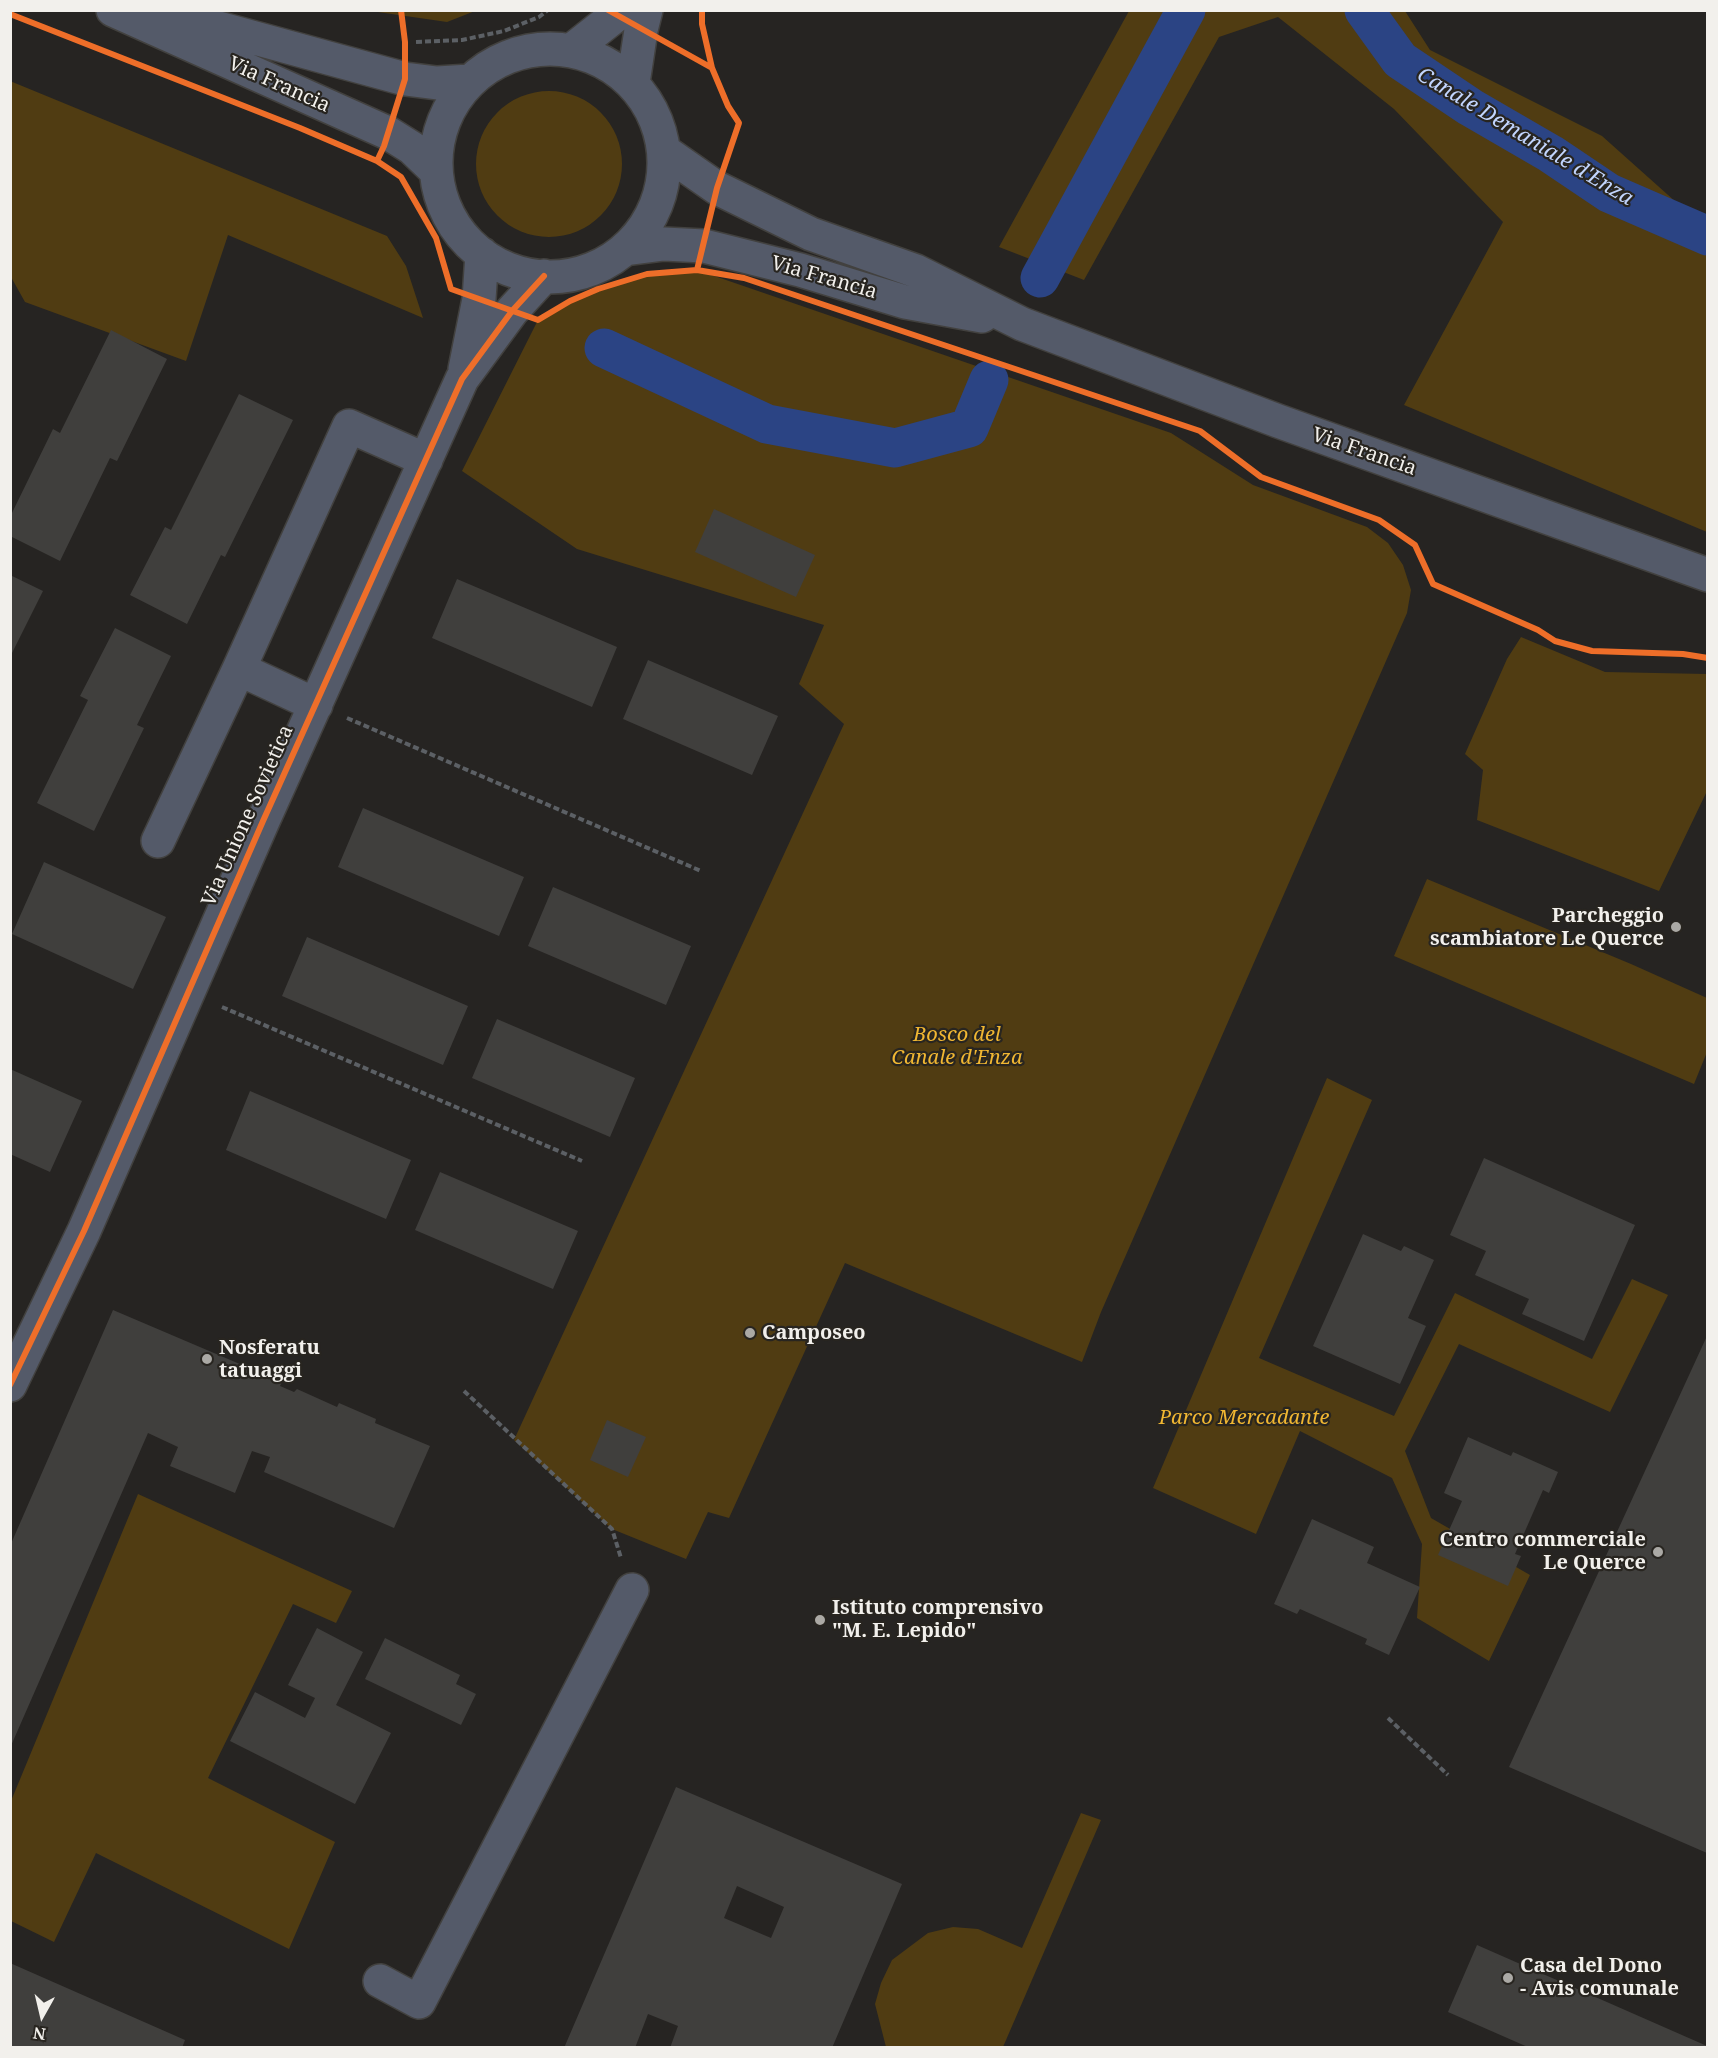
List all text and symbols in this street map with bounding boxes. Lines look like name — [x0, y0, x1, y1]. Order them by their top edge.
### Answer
street label: Via Francia — [224, 52, 334, 118]
water label: Canale Demaniale d'Enza — [1412, 62, 1638, 212]
street label: Via Francia — [768, 251, 880, 305]
street label: Via Francia — [1309, 423, 1419, 481]
street label: Via Unione Sovietica — [197, 722, 299, 910]
place label: Parcheggio scambiatore Le Querce — [1430, 904, 1664, 951]
marker: Parcheggio scambiatore Le Querce — [1669, 920, 1683, 934]
park label: Bosco del Canale d'Enza — [891, 1023, 1023, 1070]
place label: Camposeo — [762, 1321, 866, 1345]
marker: Camposeo — [743, 1326, 757, 1340]
place label: Nosferatu tatuaggi — [219, 1336, 320, 1383]
marker: Nosferatu tatuaggi — [200, 1352, 214, 1366]
park label: Parco Mercadante — [1159, 1406, 1329, 1430]
place label: Centro commerciale Le Querce — [1440, 1528, 1646, 1575]
marker: Centro commerciale Le Querce — [1651, 1545, 1665, 1559]
place label: Istituto comprensivo "M. E. Lepido" — [832, 1596, 1044, 1643]
marker: Istituto comprensivo "M. E. Lepido" — [813, 1613, 827, 1627]
place label: Casa del Dono - Avis comunale — [1520, 1954, 1679, 2001]
marker: Casa del Dono - Avis comunale — [1501, 1971, 1515, 1985]
north arrow — [12, 1986, 72, 2046]
text: N — [32, 2022, 47, 2046]

